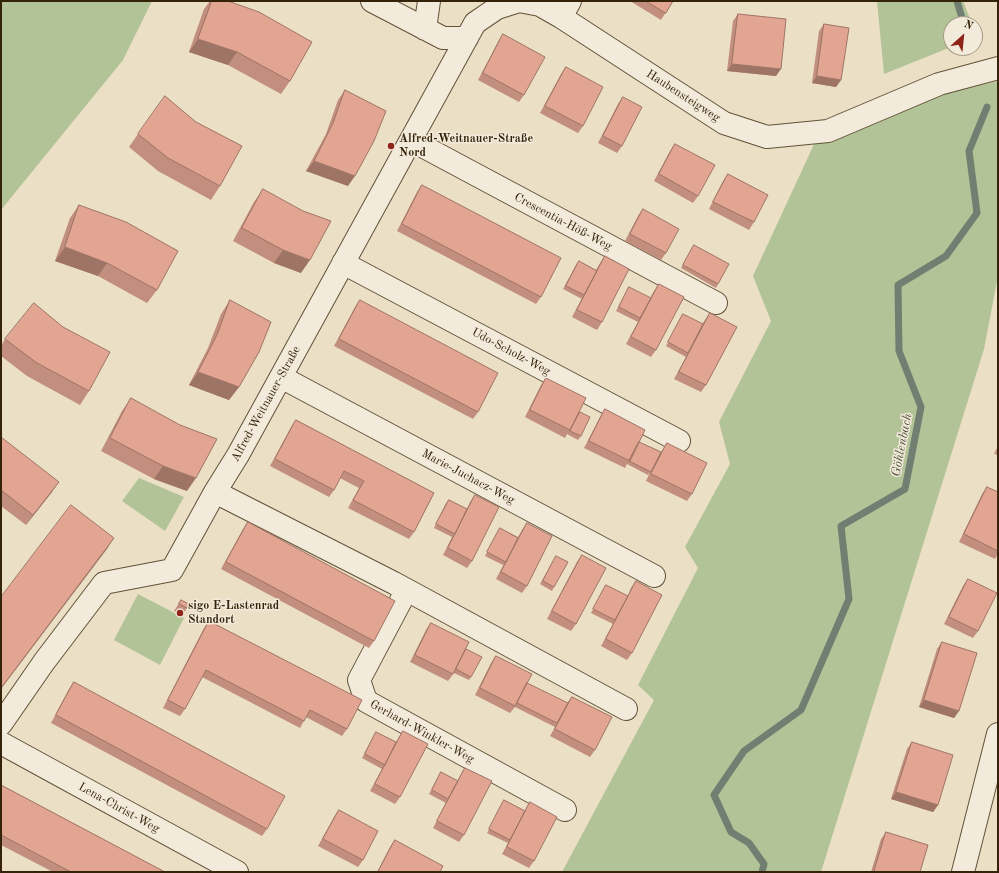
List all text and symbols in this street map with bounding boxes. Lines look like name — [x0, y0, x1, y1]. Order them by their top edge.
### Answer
north arrow — [943, 16, 983, 56]
text: N — [962, 19, 974, 33]
street label: Haubensteigweg — [643, 67, 723, 125]
place label: Alfred-Weitnauer-Straße Nord — [399, 132, 533, 160]
marker: Alfred-Weitnauer-Straße Nord — [386, 141, 396, 151]
street label: Crescentia-Höß-Weg — [512, 190, 614, 254]
street label: Udo-Scholz-Weg — [469, 325, 553, 379]
street label: Alfred-Weitnauer-Straße — [228, 344, 304, 464]
water label: Göhlenbach — [888, 412, 916, 478]
street label: Marie-Juchacz-Weg — [419, 446, 517, 508]
place label: sigo E-Lastenrad Standort — [188, 599, 279, 627]
marker: sigo E-Lastenrad Standort — [175, 608, 185, 618]
street label: Gerhard-Winkler-Weg — [367, 697, 477, 767]
street label: Lena-Christ-Weg — [76, 780, 162, 836]

